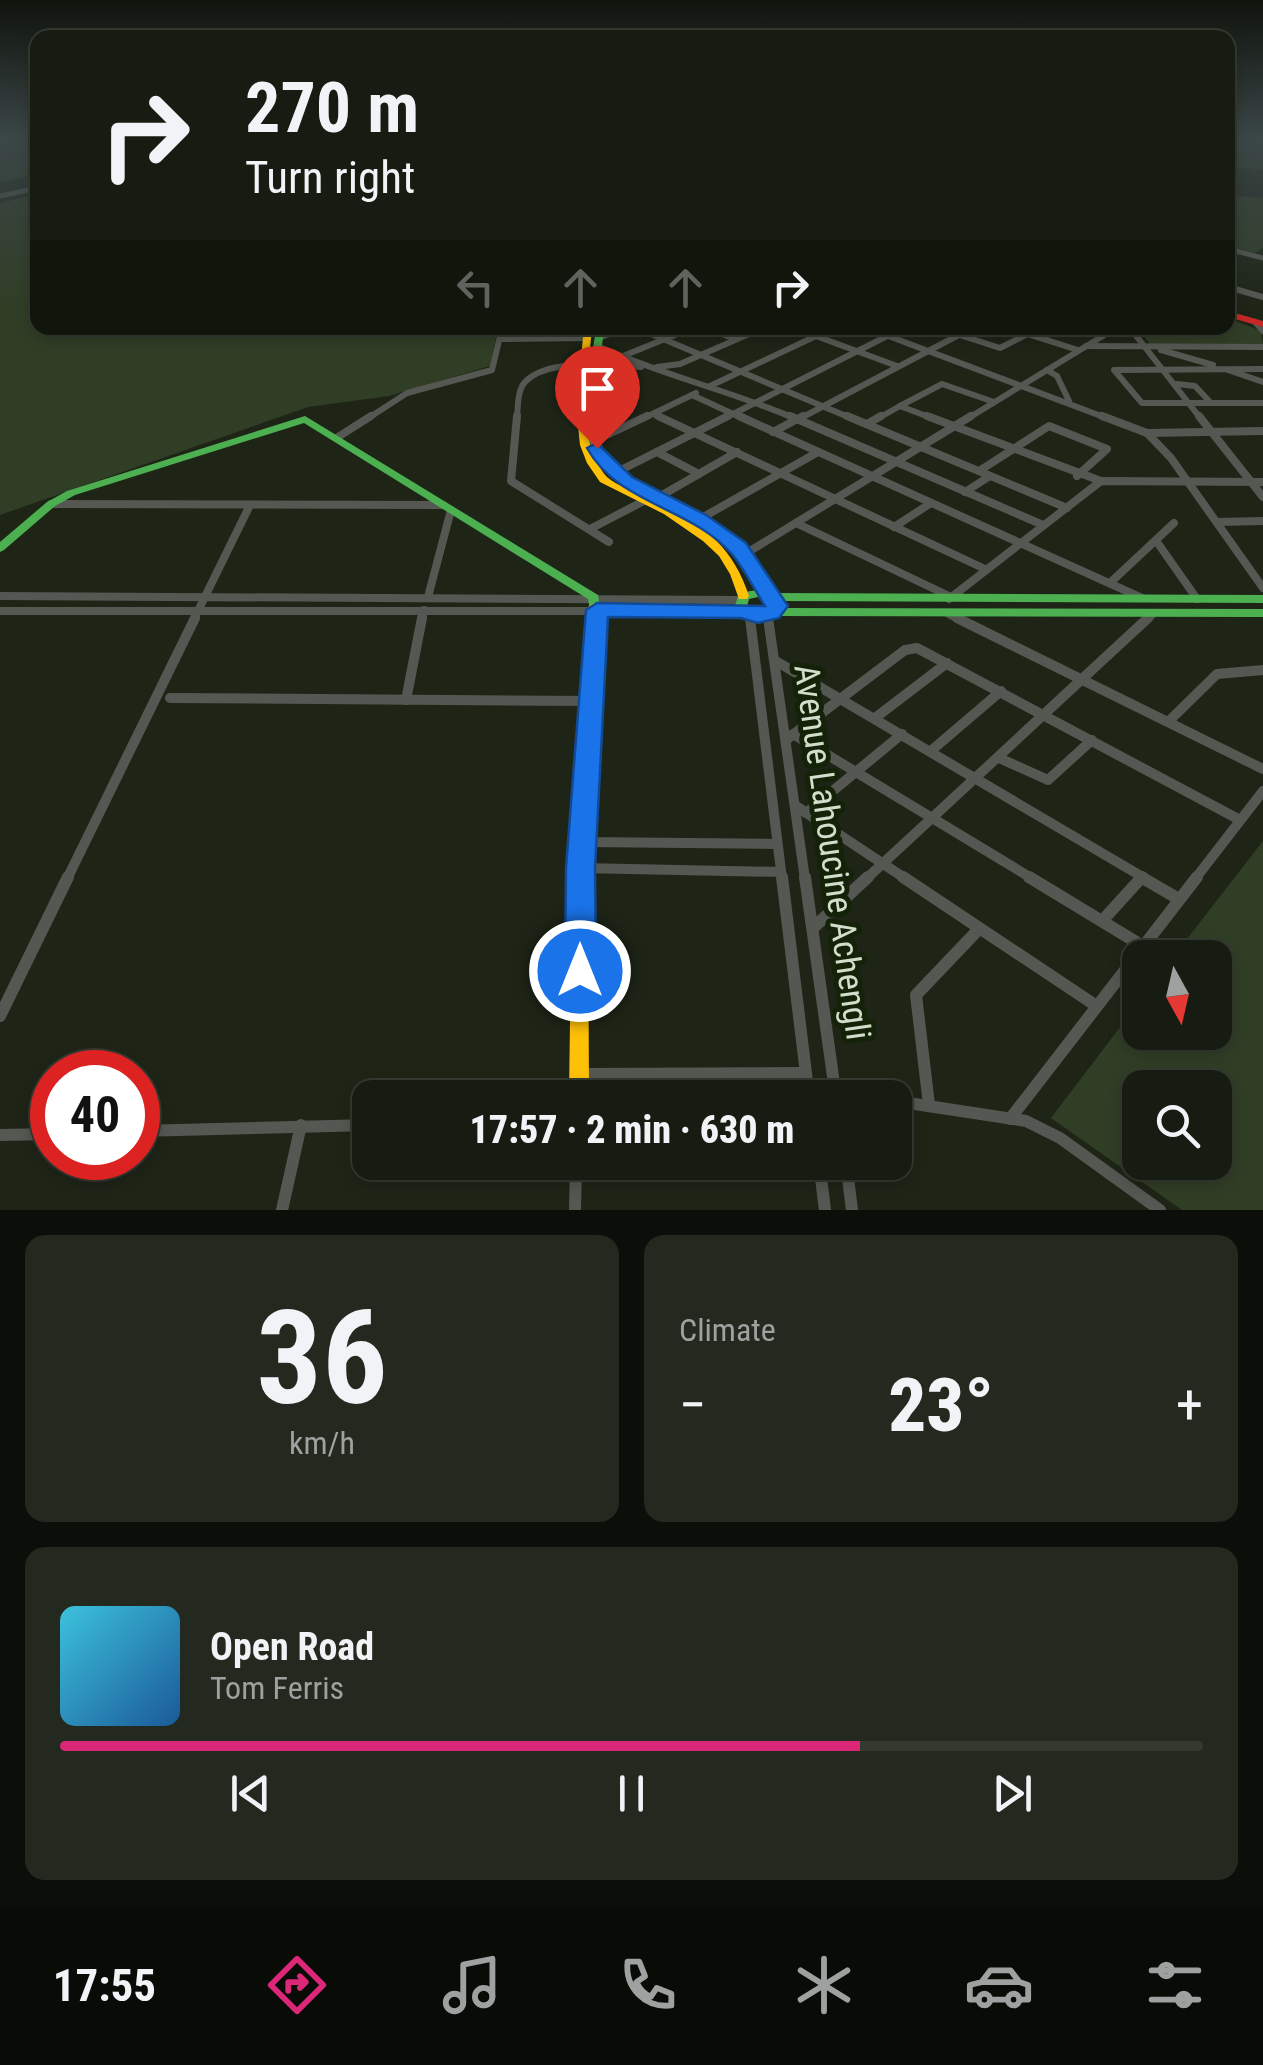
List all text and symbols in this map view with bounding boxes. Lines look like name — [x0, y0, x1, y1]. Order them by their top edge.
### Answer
text: 270 m — [245, 67, 419, 149]
icon: right — [80, 70, 210, 200]
text: Turn right — [245, 151, 415, 204]
icon: left — [448, 260, 503, 315]
icon: ahead — [553, 260, 608, 315]
icon: ahead — [658, 260, 713, 315]
icon: right — [763, 260, 818, 315]
pin — [555, 346, 640, 449]
icon: arrive — [570, 361, 625, 416]
street label: Avenue Lahoucine Achengli — [785, 661, 879, 1043]
position arrow — [528, 919, 632, 1023]
north arrow — [1122, 940, 1232, 1050]
map controls — [1122, 940, 1232, 1180]
speed limit sign: 40 — [30, 1050, 160, 1180]
button: search — [1122, 1070, 1232, 1180]
text: 17:57 · 2 min · 630 m — [470, 1108, 794, 1152]
text: 36 — [256, 1282, 388, 1435]
text: Climate — [679, 1311, 776, 1349]
text: 23° — [888, 1361, 994, 1449]
text: − — [679, 1373, 707, 1437]
text: + — [1176, 1373, 1203, 1437]
text: km/h — [289, 1424, 355, 1462]
text: Open Road — [210, 1625, 374, 1669]
text: Tom Ferris — [210, 1669, 344, 1707]
icon: previous — [223, 1766, 278, 1821]
icon: pause — [604, 1766, 659, 1821]
icon: next — [985, 1766, 1040, 1821]
icon: directions — [262, 1950, 332, 2020]
icon: music — [437, 1950, 507, 2020]
icon: phone — [613, 1950, 683, 2020]
icon: climate — [789, 1950, 859, 2020]
icon: car — [964, 1950, 1034, 2020]
icon: filters — [1140, 1950, 1210, 2020]
text: 17:55 — [53, 1959, 156, 2012]

